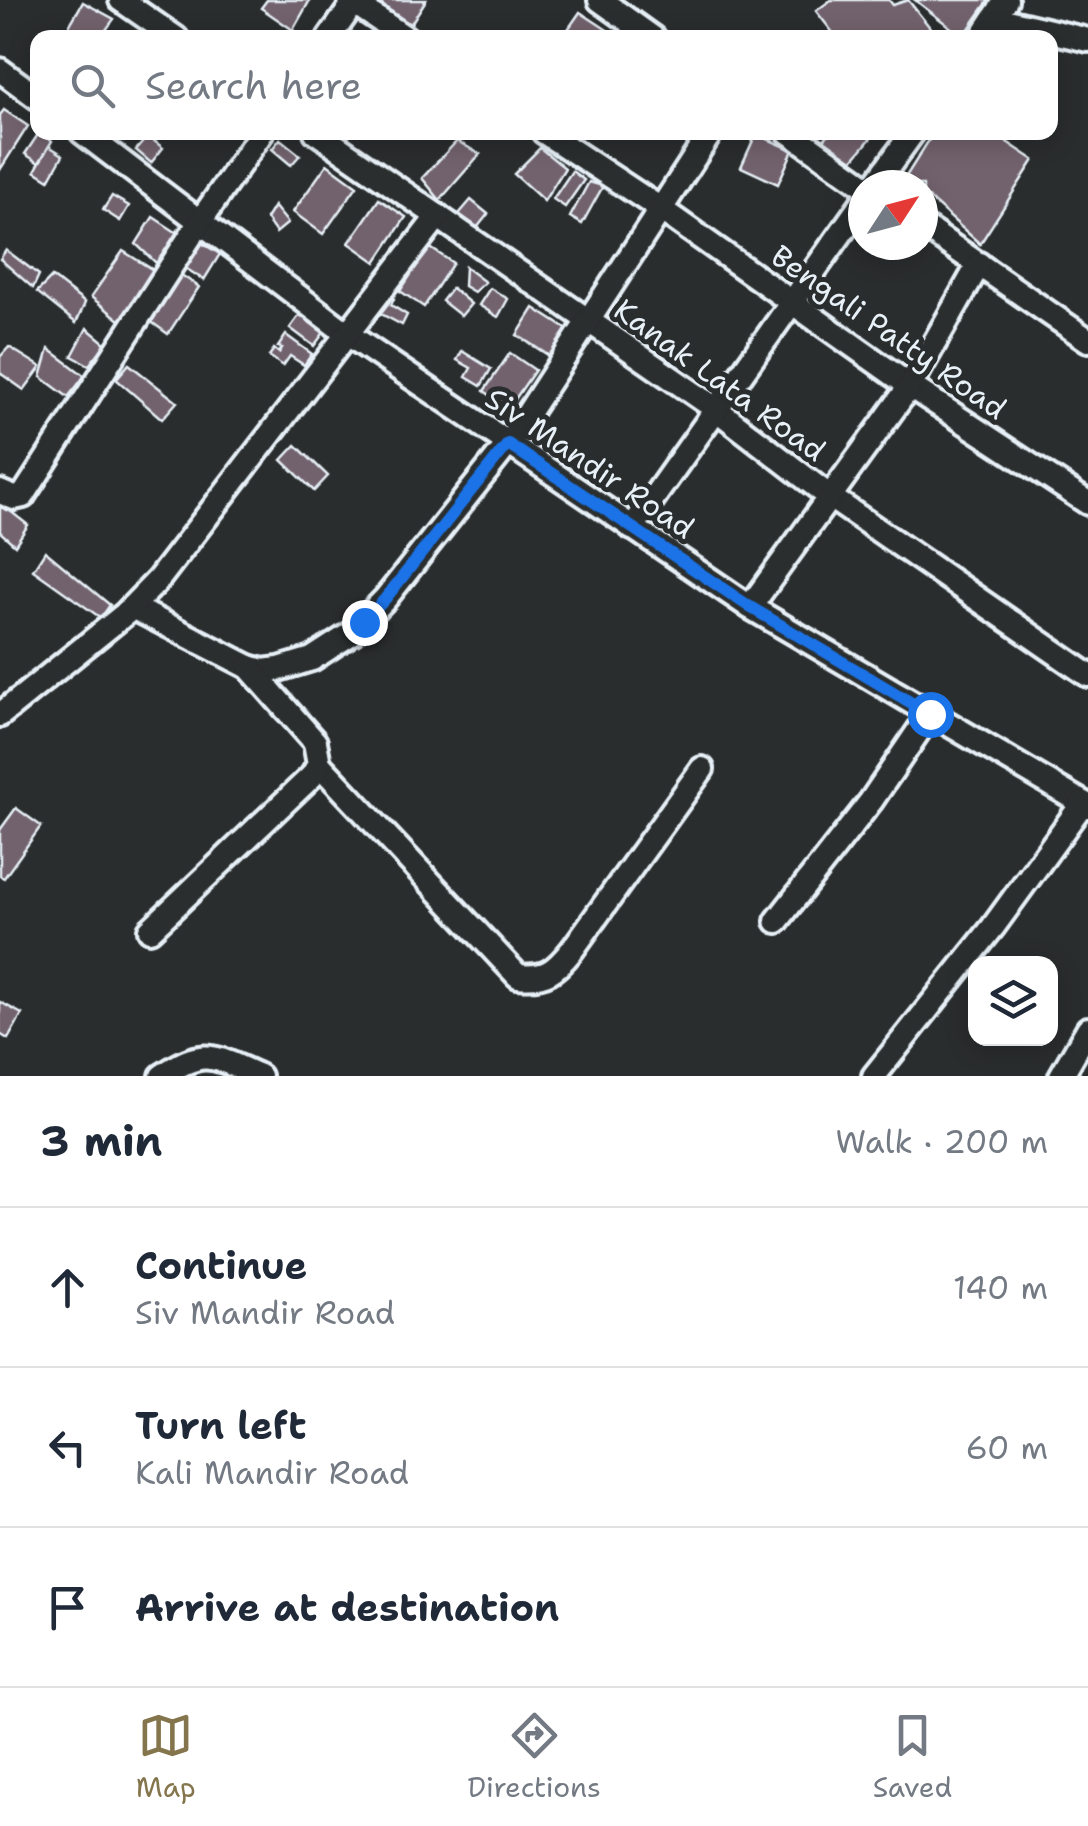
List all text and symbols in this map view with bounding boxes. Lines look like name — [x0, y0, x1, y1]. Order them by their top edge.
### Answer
search box — [30, 30, 1058, 140]
icon: search — [65, 58, 120, 113]
text: Search here — [145, 60, 362, 111]
north arrow — [848, 170, 938, 260]
street label: Bengali Patty Road — [763, 235, 1015, 429]
street label: Kanak Lata Road — [606, 289, 834, 471]
street label: Siv Mandir Road — [477, 378, 703, 548]
route end — [342, 600, 388, 646]
route start — [908, 692, 954, 738]
map controls — [968, 956, 1058, 1046]
button: layers — [968, 956, 1058, 1046]
text: 3 min — [40, 1113, 162, 1169]
text: Walk · 200 m — [835, 1120, 1048, 1163]
text: Continue — [135, 1240, 307, 1291]
icon: ahead — [40, 1260, 95, 1315]
text: 140 m — [953, 1266, 1048, 1309]
text: Siv Mandir Road — [135, 1291, 395, 1334]
text: Turn left — [135, 1400, 307, 1451]
icon: left — [40, 1420, 95, 1475]
text: 60 m — [966, 1426, 1048, 1469]
text: Kali Mandir Road — [135, 1451, 409, 1494]
icon: arrive — [40, 1580, 95, 1635]
text: Arrive at destination — [135, 1582, 559, 1633]
tab: Map — [136, 1708, 196, 1806]
tab: Directions — [467, 1708, 601, 1806]
tab: Saved — [873, 1708, 952, 1806]

